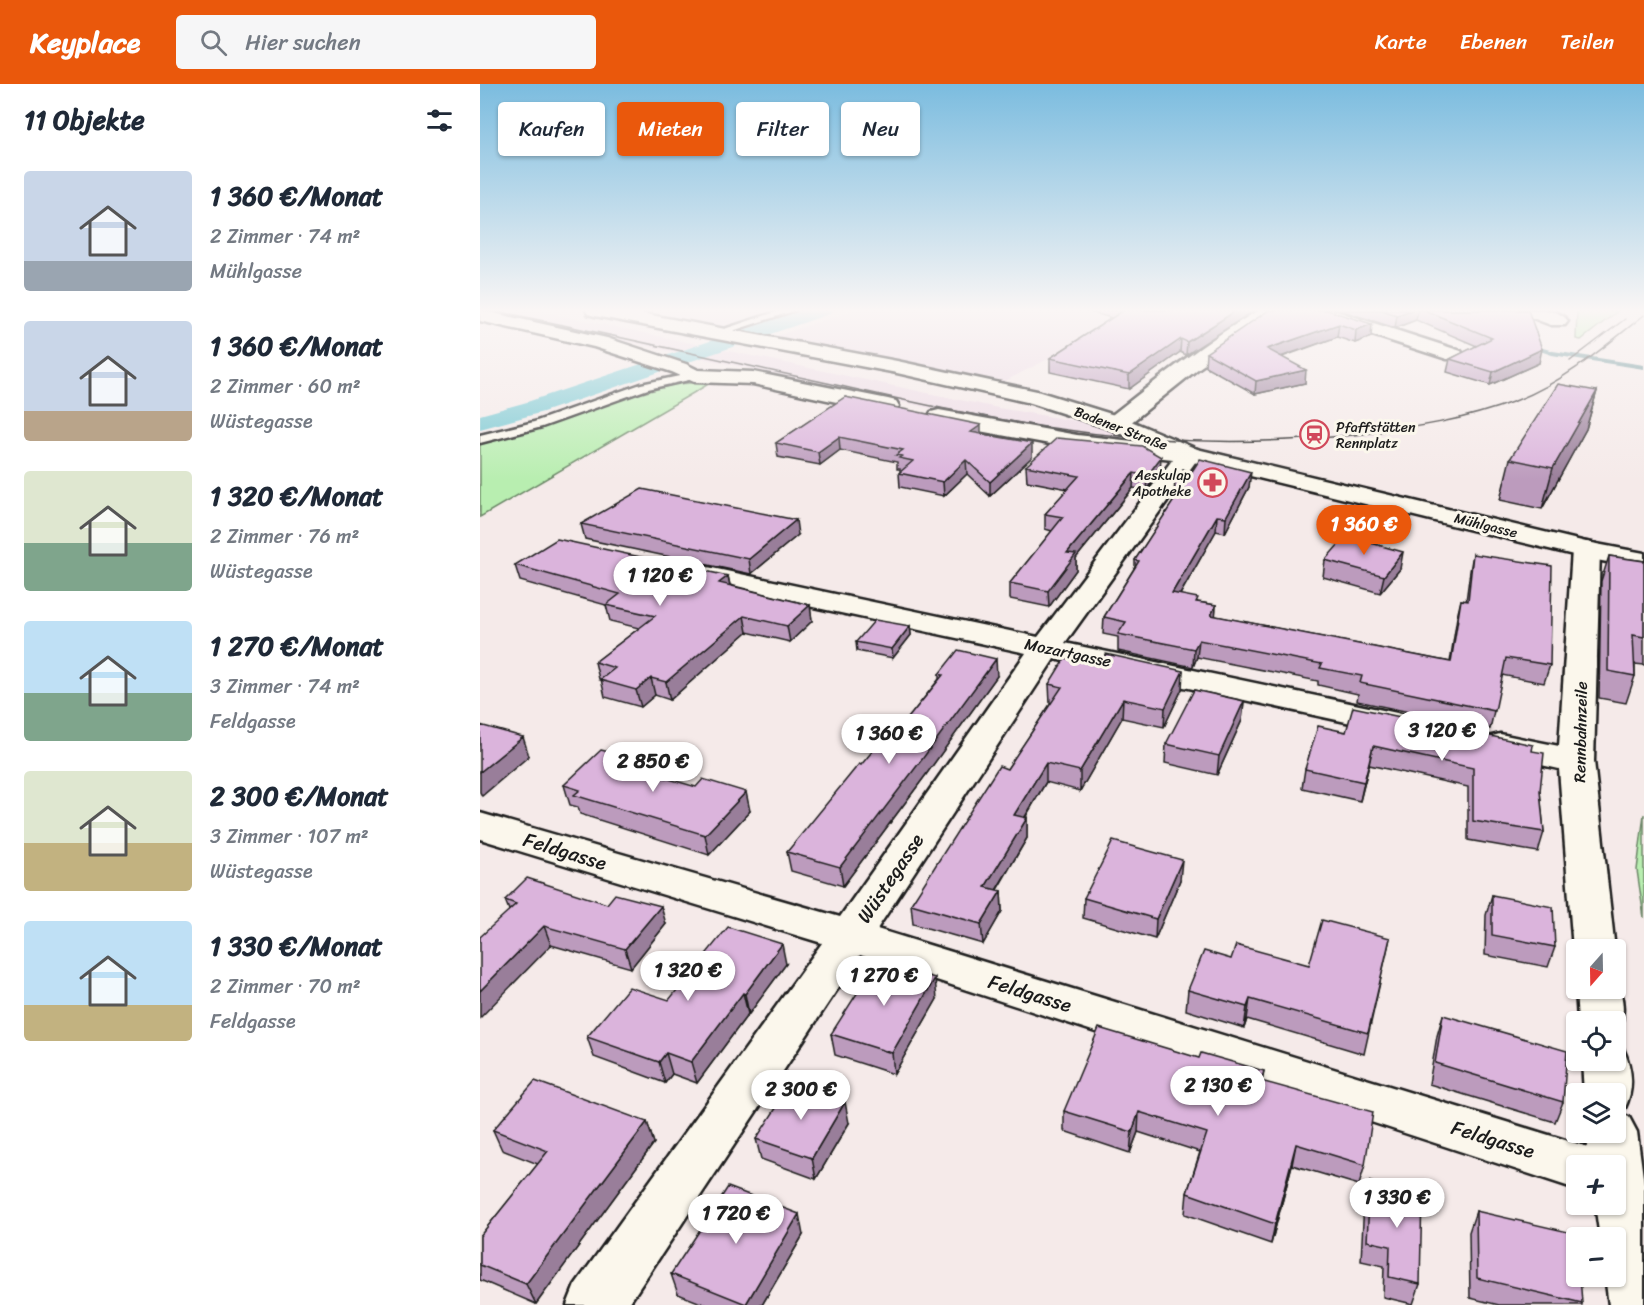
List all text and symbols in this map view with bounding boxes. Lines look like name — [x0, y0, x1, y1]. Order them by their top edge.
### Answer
search box — [176, 15, 596, 69]
text: Keyplace — [30, 18, 140, 67]
text: Hier suchen — [245, 23, 361, 62]
text: Karte — [1375, 23, 1427, 61]
text: Ebenen — [1460, 23, 1527, 61]
text: Teilen — [1560, 23, 1614, 61]
icon: search — [197, 26, 230, 59]
text: 11 Objekte — [24, 97, 145, 143]
chip: Kaufen — [498, 102, 605, 156]
chip: Mieten — [617, 102, 724, 156]
chip: Filter — [736, 102, 829, 156]
chip: Neu — [841, 102, 920, 156]
icon: filters — [423, 104, 456, 137]
text: 1 360 €/Monat — [210, 173, 383, 219]
icon: home — [72, 195, 144, 267]
text: 2 Zimmer · 74 m² — [210, 219, 360, 254]
text: Mühlgasse — [210, 254, 302, 289]
text: 1 360 €/Monat — [210, 323, 383, 369]
icon: home — [72, 345, 144, 417]
text: 2 Zimmer · 60 m² — [210, 369, 361, 404]
street label: Badener Straße — [1070, 399, 1171, 458]
text: Wüstegasse — [210, 404, 313, 439]
place label: Pfaffstätten Rennplatz — [1336, 415, 1416, 456]
station icon: Pfaffstätten Rennplatz — [1299, 419, 1331, 451]
place label: Aeskulap Apotheke — [1131, 463, 1192, 504]
pharmacy icon: Aeskulap Apotheke — [1196, 467, 1228, 499]
text: 1 320 €/Monat — [210, 473, 383, 519]
icon: home — [72, 495, 144, 567]
pin: 1 360 € — [1309, 505, 1419, 556]
street label: Mühlgasse — [1452, 506, 1520, 545]
text: 1 360 € — [1330, 507, 1398, 542]
text: 2 Zimmer · 76 m² — [210, 519, 359, 554]
text: Wüstegasse — [210, 554, 313, 589]
pin: 1 120 € — [605, 556, 715, 607]
text: 1 120 € — [627, 558, 693, 593]
text: 1 270 €/Monat — [210, 623, 384, 669]
street label: Mozartgasse — [1022, 629, 1114, 676]
icon: home — [72, 645, 144, 717]
text: 3 Zimmer · 74 m² — [210, 669, 360, 704]
street label: Rennbahnzeile — [1565, 681, 1596, 783]
text: Feldgasse — [210, 704, 296, 739]
pin: 3 120 € — [1387, 711, 1497, 762]
text: 3 120 € — [1408, 713, 1476, 748]
pin: 1 360 € — [834, 714, 944, 765]
text: 1 360 € — [855, 716, 923, 751]
pin: 2 850 € — [598, 742, 708, 793]
text: 2 850 € — [617, 744, 689, 779]
text: 2 300 €/Monat — [210, 773, 389, 819]
icon: home — [72, 795, 144, 867]
text: 3 Zimmer · 107 m² — [210, 819, 369, 854]
street label: Feldgasse — [519, 822, 611, 881]
street label: Wüstegasse — [847, 826, 934, 931]
text: Wüstegasse — [210, 854, 313, 889]
text: 1 330 €/Monat — [210, 923, 383, 969]
north arrow — [1566, 939, 1626, 999]
map controls — [1566, 939, 1626, 1287]
icon: home — [72, 945, 144, 1017]
pin: 1 320 € — [633, 951, 743, 1002]
text: 1 320 € — [654, 953, 722, 988]
pin: 1 270 € — [829, 956, 939, 1007]
text: 1 270 € — [850, 958, 918, 993]
street label: Feldgasse — [984, 964, 1076, 1023]
text: 2 Zimmer · 70 m² — [210, 969, 361, 1004]
text: Feldgasse — [210, 1004, 296, 1039]
button: locate — [1566, 1011, 1626, 1071]
pin: 2 130 € — [1163, 1066, 1273, 1117]
text: 2 130 € — [1184, 1068, 1252, 1103]
pin: 2 300 € — [746, 1070, 856, 1121]
text: 2 300 € — [765, 1072, 837, 1107]
button: layers — [1566, 1083, 1626, 1143]
street label: Feldgasse — [1447, 1110, 1539, 1169]
button: + — [1566, 1155, 1626, 1215]
pin: 1 330 € — [1342, 1178, 1452, 1229]
text: 1 330 € — [1364, 1180, 1430, 1215]
pin: 1 720 € — [681, 1194, 791, 1245]
text: 1 720 € — [702, 1196, 770, 1231]
button: − — [1566, 1227, 1626, 1287]

